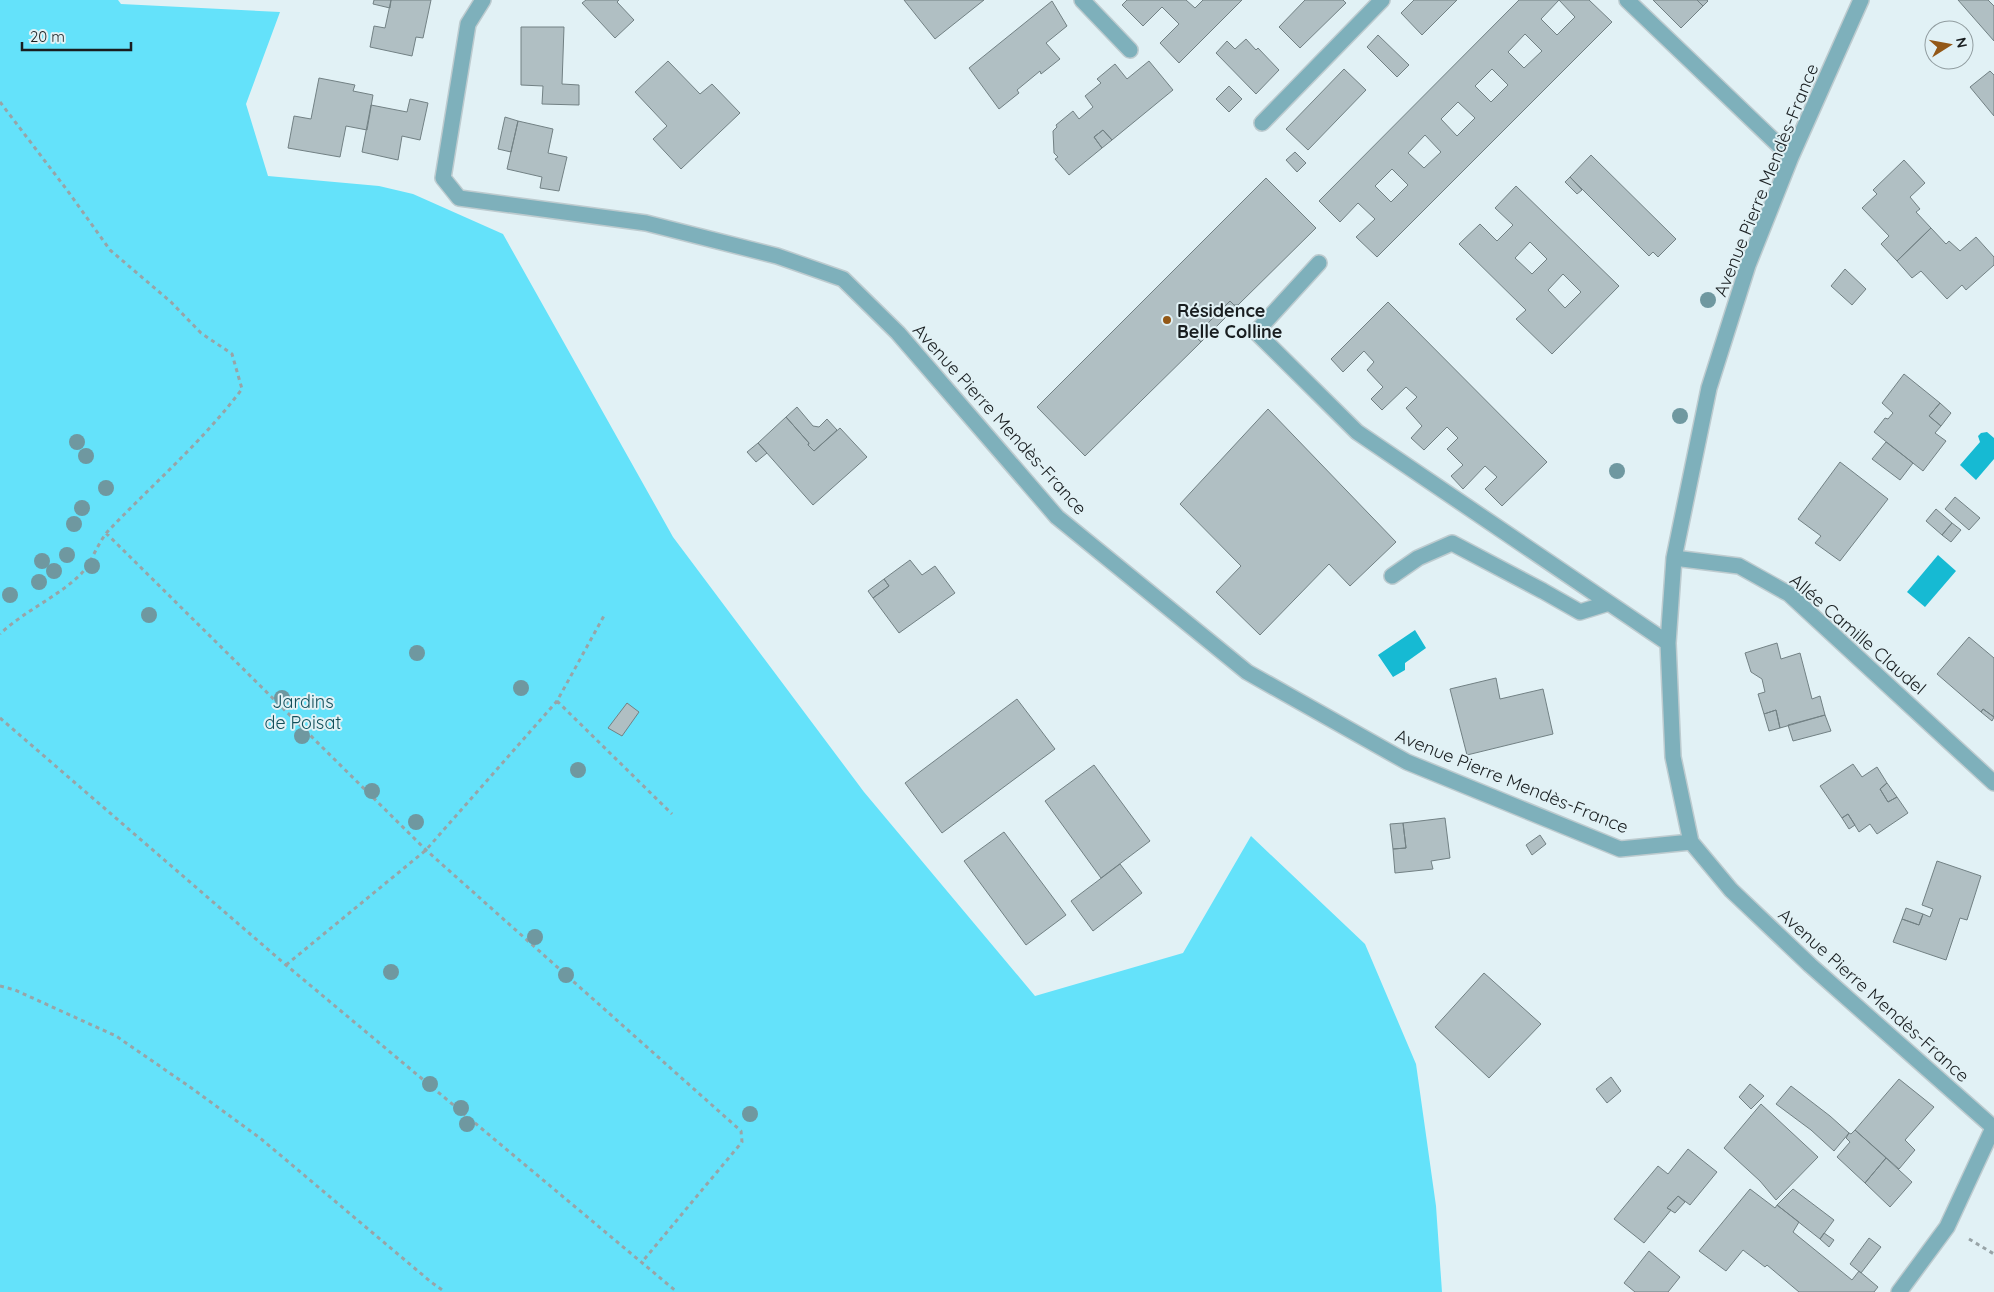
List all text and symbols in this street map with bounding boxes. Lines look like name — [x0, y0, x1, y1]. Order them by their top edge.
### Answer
scale bar — [22, 20, 131, 52]
north arrow — [1924, 20, 1974, 70]
text: 20 m — [30, 27, 65, 46]
text: N — [1952, 36, 1972, 49]
street label: Avenue Pierre Mendès-France — [1709, 60, 1823, 300]
place label: Résidence Belle Colline — [1177, 299, 1282, 343]
marker: Résidence Belle Colline — [1161, 314, 1173, 326]
street label: Avenue Pierre Mendès-France — [908, 319, 1092, 519]
street label: Allée Camille Claudel — [1785, 569, 1931, 699]
park label: Jardins de Poisat — [265, 690, 341, 734]
street label: Avenue Pierre Mendès-France — [1392, 724, 1632, 838]
street label: Avenue Pierre Mendès-France — [1774, 903, 1974, 1087]

